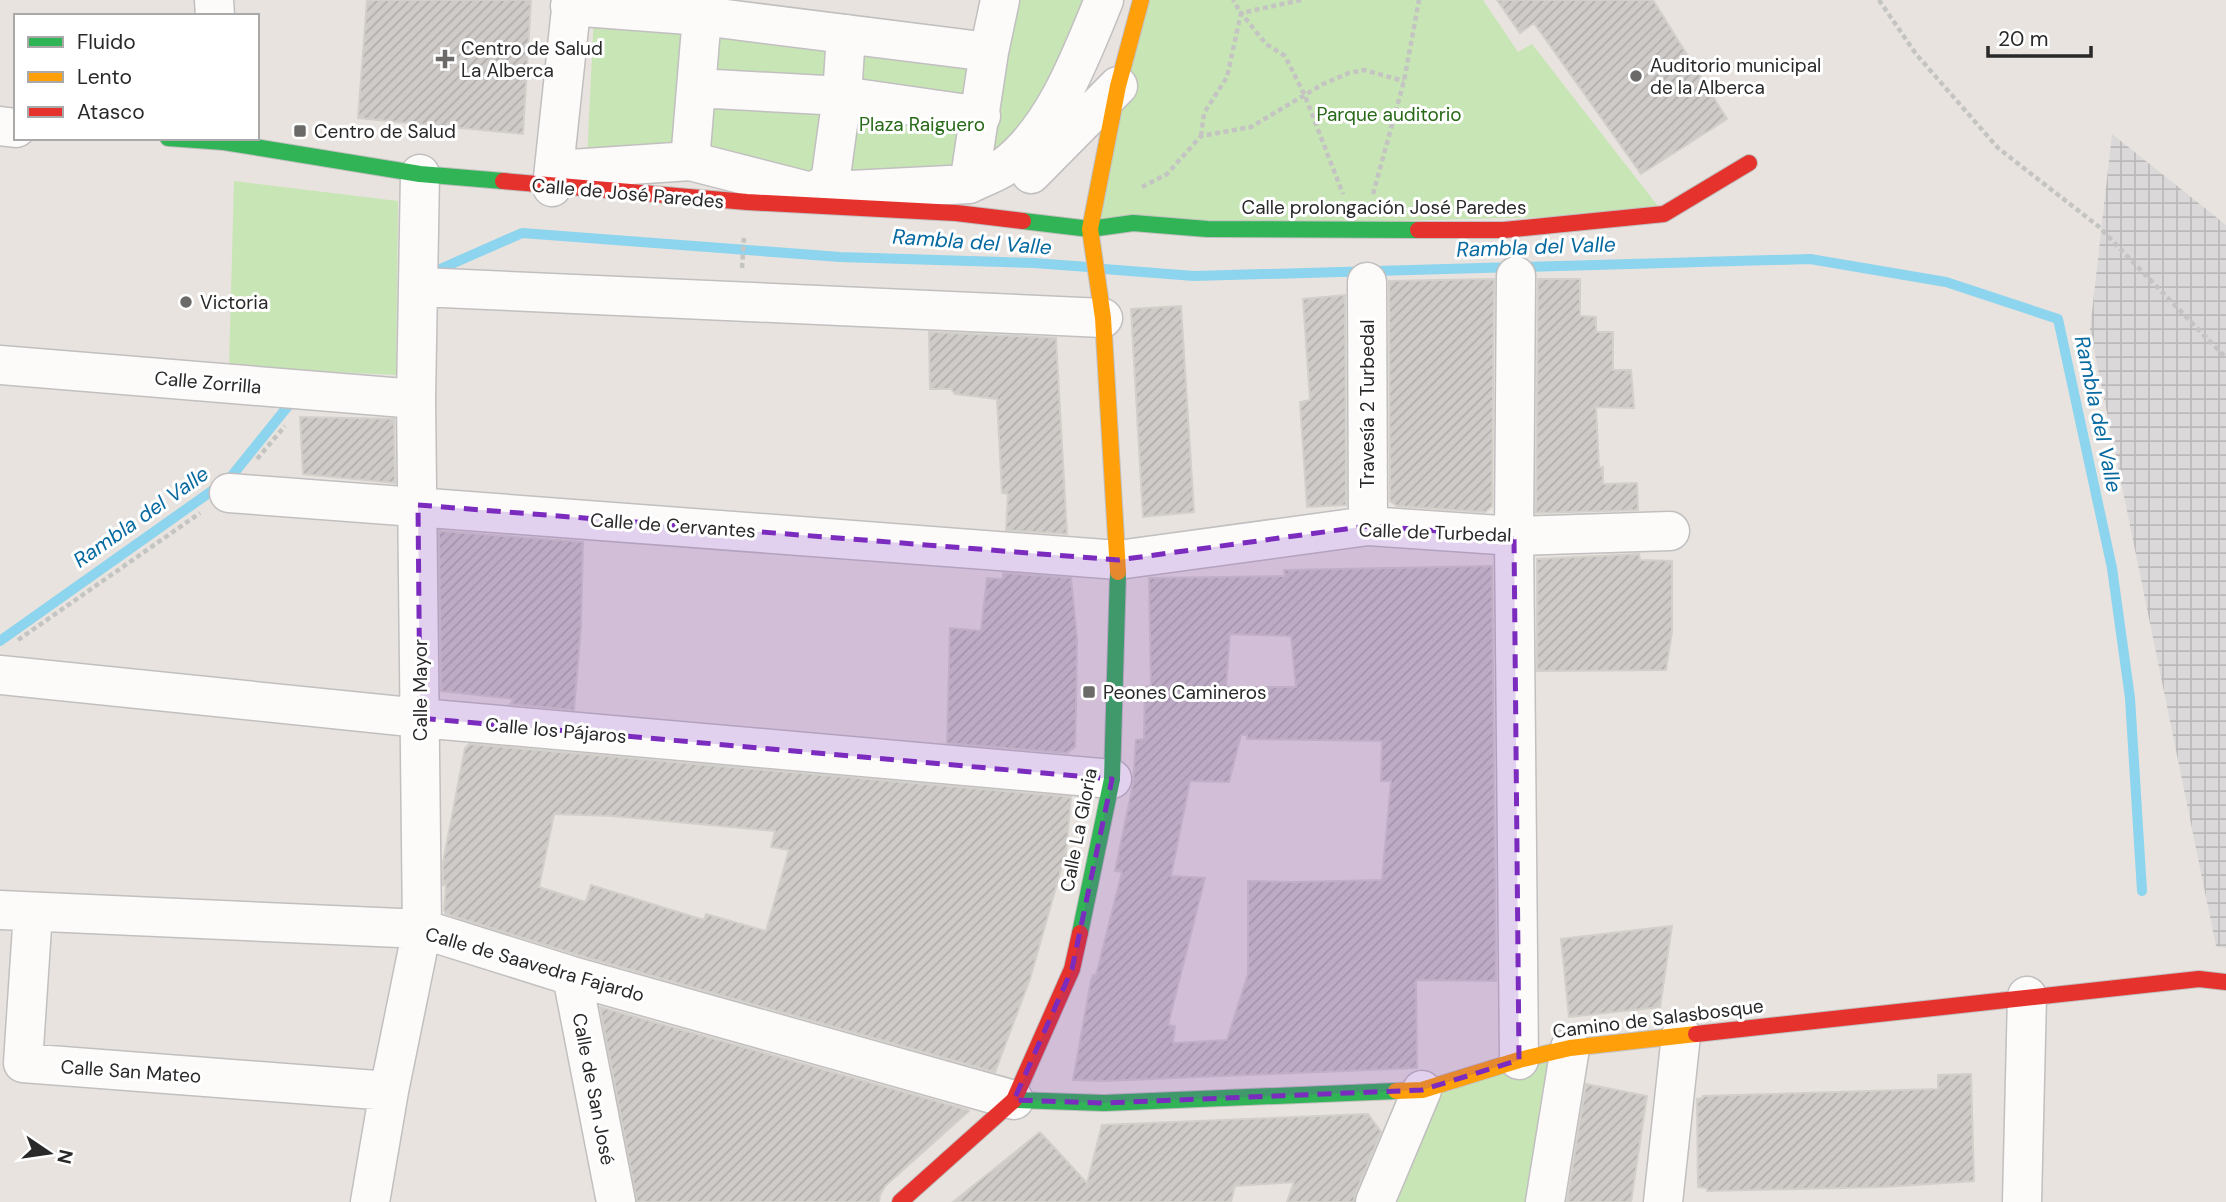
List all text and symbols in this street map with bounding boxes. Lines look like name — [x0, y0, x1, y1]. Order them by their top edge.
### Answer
legend — [14, 14, 259, 140]
scale bar — [1988, 14, 2091, 58]
text: 20 m — [1998, 25, 2049, 53]
text: Fluido — [77, 28, 136, 56]
place label: Centro de Salud La Alberca — [461, 36, 603, 83]
marker: Centro de Salud La Alberca — [435, 49, 455, 69]
place label: Auditorio municipal de la Alberca — [1650, 53, 1821, 100]
text: Lento — [77, 63, 132, 91]
marker: Auditorio municipal de la Alberca — [1628, 68, 1644, 84]
text: Atasco — [77, 98, 145, 126]
park label: Parque auditorio — [1316, 102, 1462, 127]
park label: Plaza Raiguero — [859, 112, 985, 137]
place label: Centro de Salud — [314, 119, 456, 144]
marker: Centro de Salud — [292, 123, 308, 139]
street label: Calle de José Paredes — [531, 173, 725, 214]
street label: Calle prolongación José Paredes — [1242, 195, 1526, 220]
water label: Rambla del Valle — [891, 222, 1053, 262]
water label: Rambla del Valle — [1456, 230, 1616, 264]
place label: Victoria — [200, 290, 268, 315]
marker: Victoria — [178, 294, 194, 310]
street label: Travesía 2 Turbedal — [1355, 320, 1380, 488]
water label: Rambla del Valle — [2068, 333, 2128, 495]
street label: Calle Zorrilla — [153, 365, 262, 400]
water label: Rambla del Valle — [68, 460, 214, 574]
street label: Calle de Cervantes — [589, 507, 757, 544]
street label: Calle de Turbedal — [1358, 517, 1512, 548]
street label: Calle Mayor — [408, 639, 433, 741]
place label: Peones Camineros — [1103, 680, 1266, 705]
marker: Peones Camineros — [1081, 684, 1097, 700]
street label: Calle los Pájaros — [484, 712, 628, 749]
street label: Calle La Gloria — [1054, 766, 1103, 894]
street label: Calle de Saavedra Fajardo — [422, 921, 647, 1008]
street label: Camino de Salasbosque — [1551, 993, 1765, 1044]
street label: Calle de San José — [567, 1011, 621, 1167]
street label: Calle San Mateo — [60, 1054, 202, 1089]
north arrow — [14, 1118, 84, 1188]
text: N — [51, 1147, 79, 1166]

